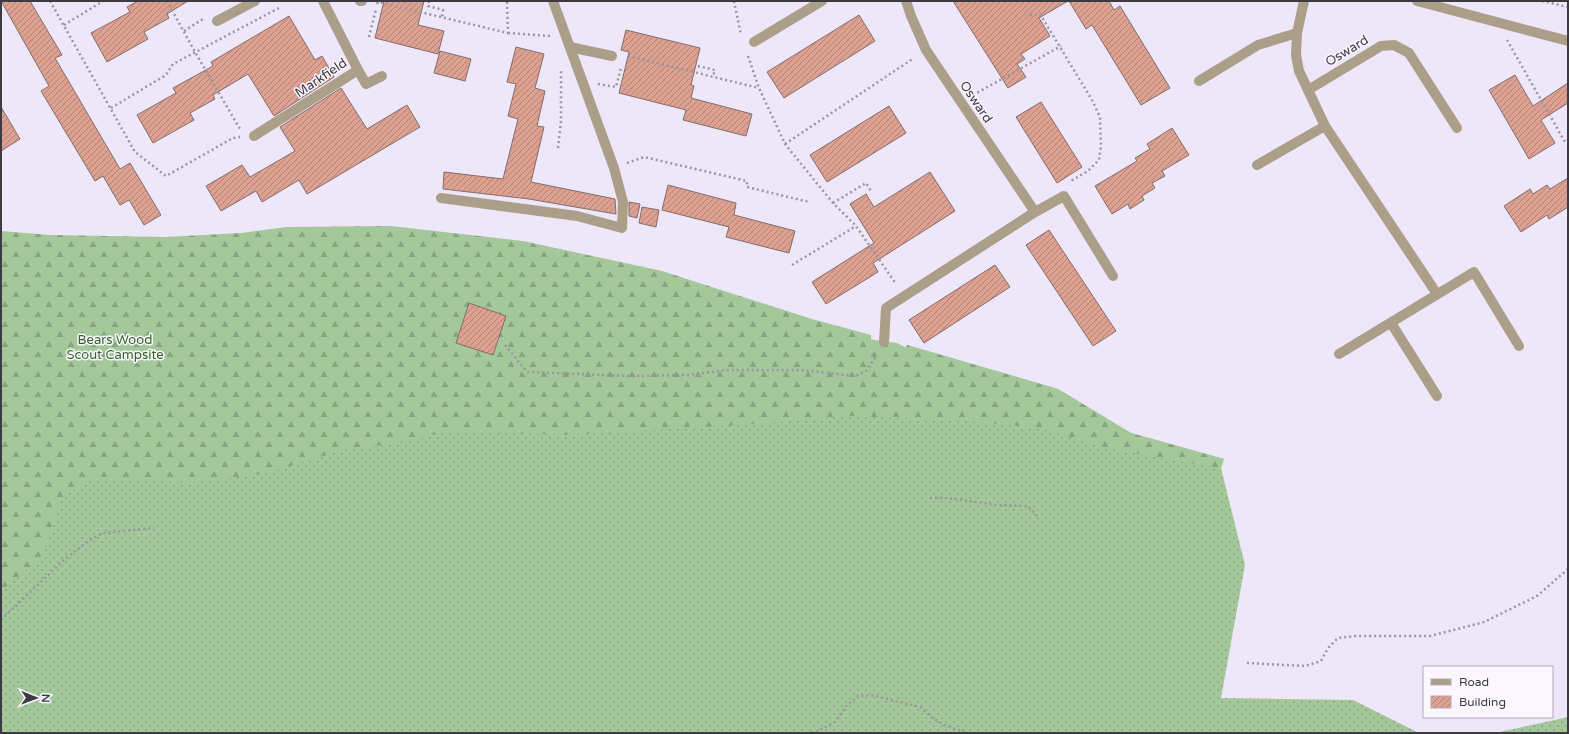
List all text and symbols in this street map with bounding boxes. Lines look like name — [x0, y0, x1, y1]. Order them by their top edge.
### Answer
street label: Osward — [1323, 32, 1371, 70]
street label: Markfield — [292, 55, 350, 101]
street label: Osward — [956, 78, 996, 126]
park label: Bears Wood Scout Campsite — [66, 332, 164, 363]
legend — [1423, 666, 1553, 718]
text: Road — [1459, 675, 1489, 689]
north arrow — [16, 678, 56, 718]
text: N — [39, 694, 52, 703]
text: Building — [1459, 695, 1506, 709]

